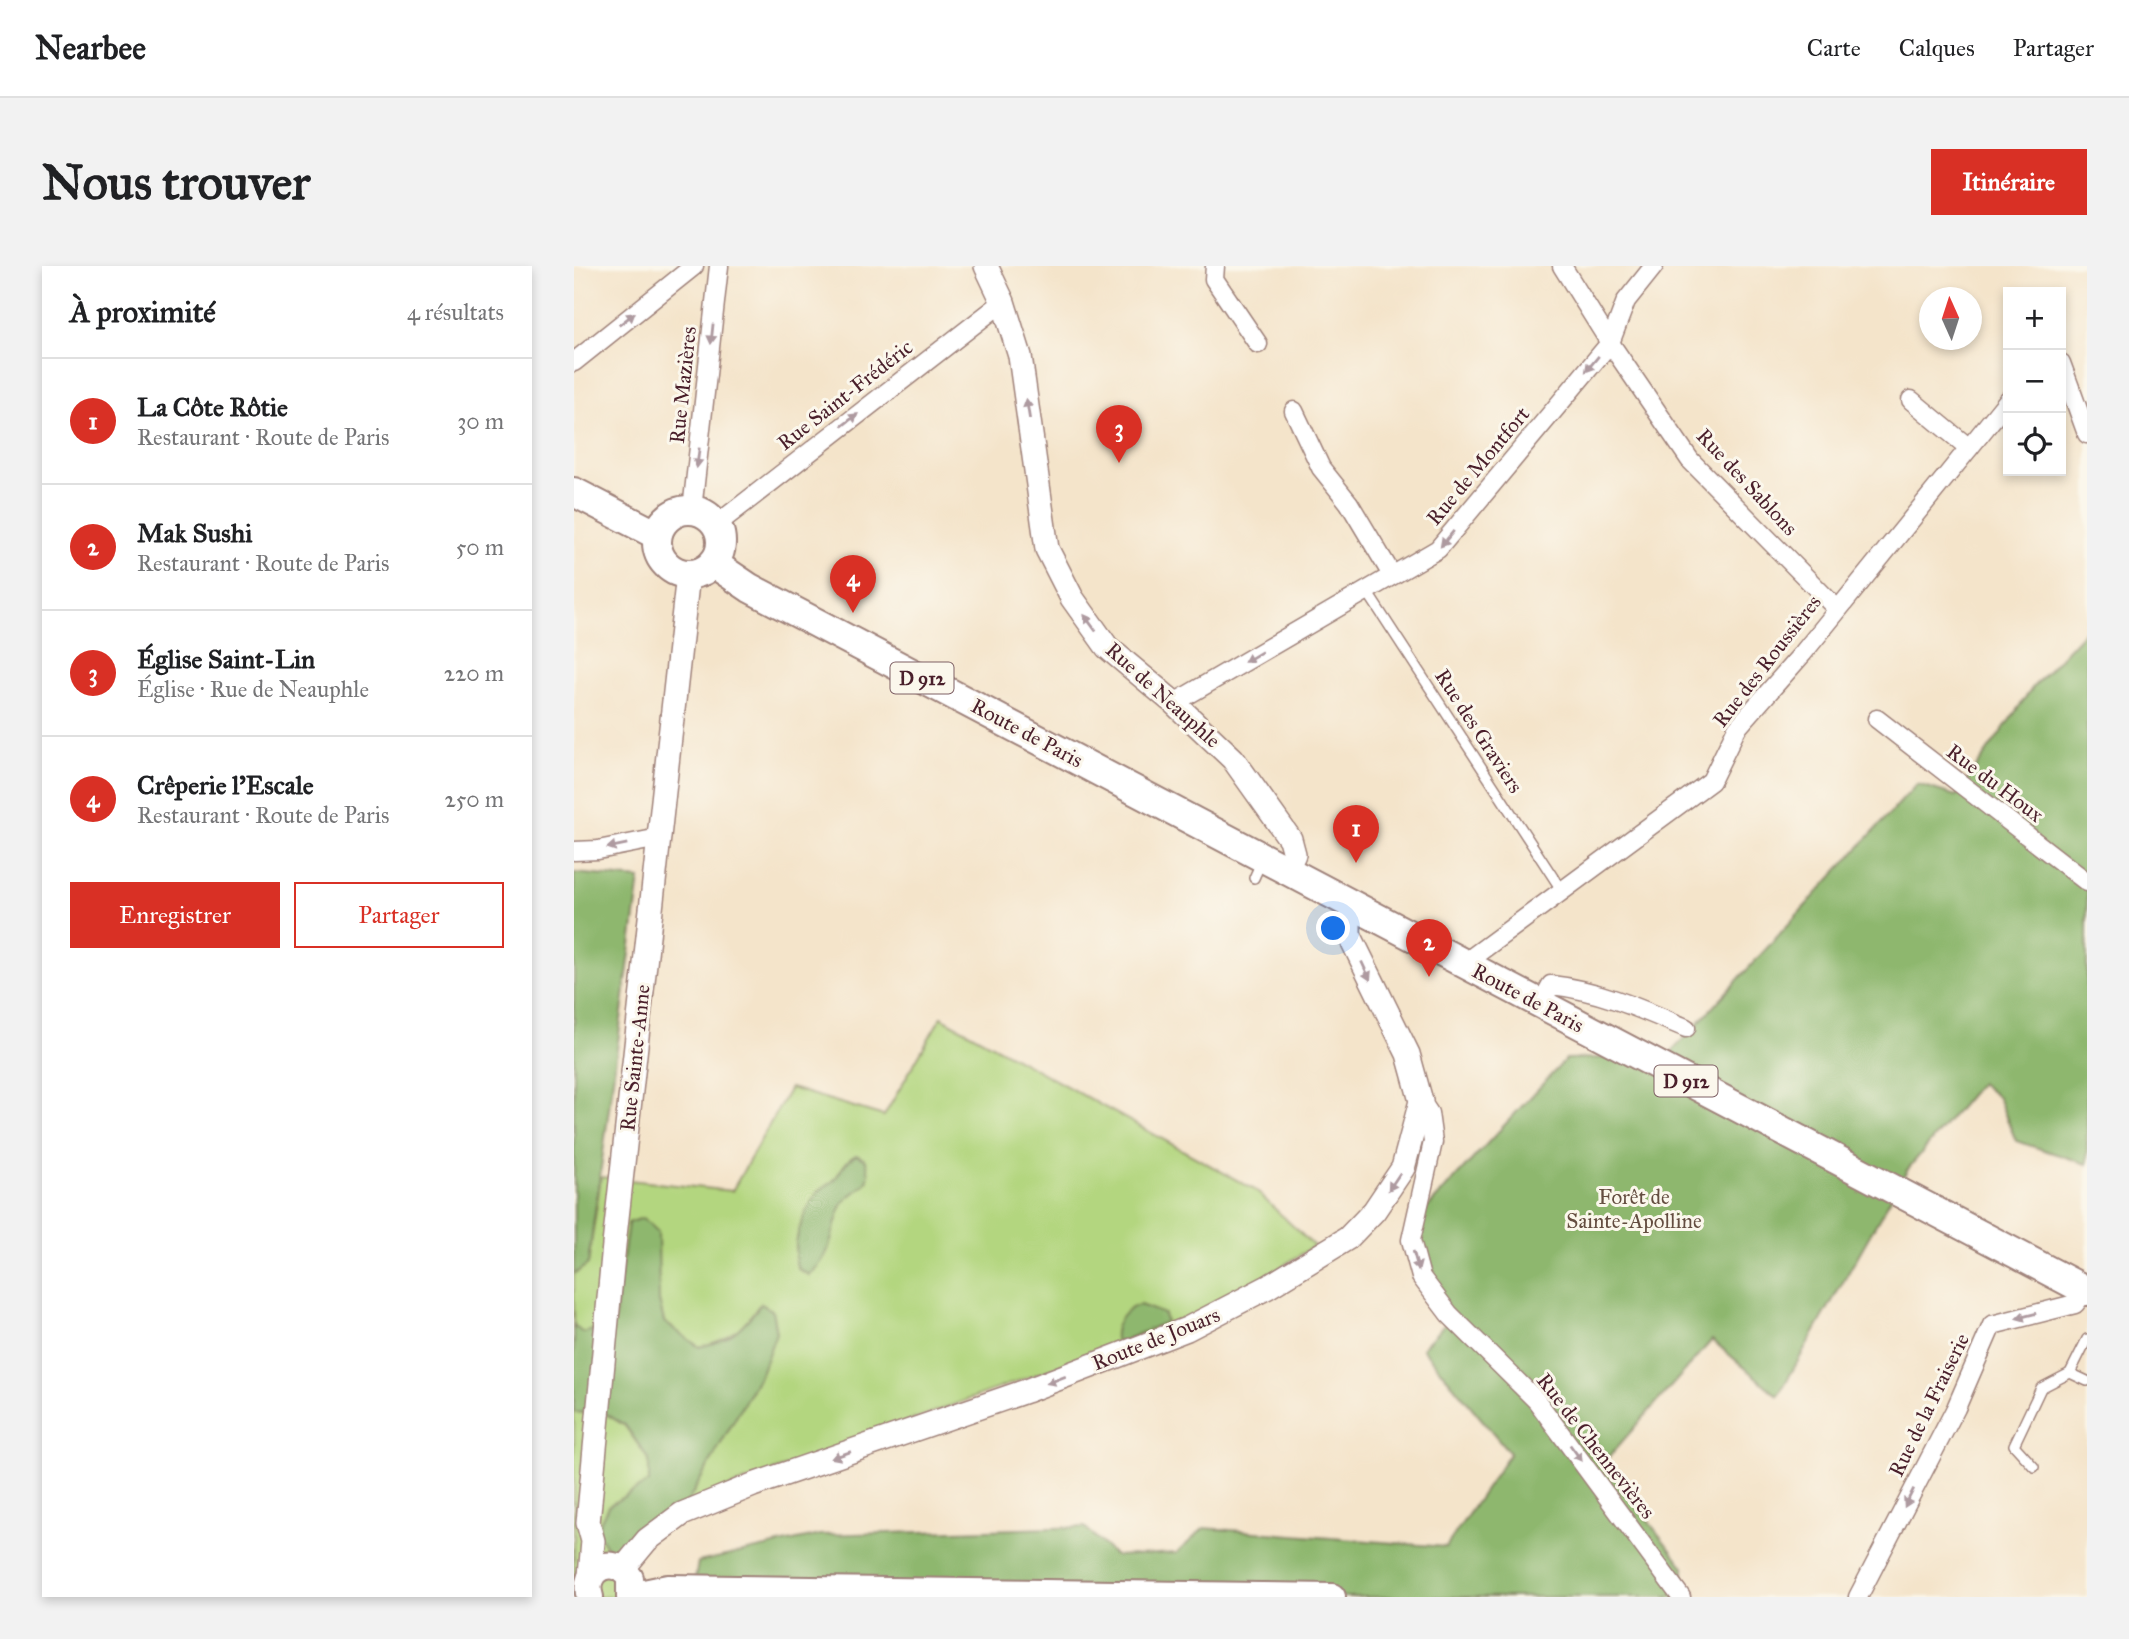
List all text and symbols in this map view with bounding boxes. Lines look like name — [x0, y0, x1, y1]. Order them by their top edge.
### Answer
text: Nearbee — [35, 28, 146, 68]
text: Carte — [1807, 33, 1861, 63]
text: Calques — [1899, 33, 1975, 63]
text: Partager — [2013, 33, 2094, 63]
button: Itinéraire — [1931, 149, 2087, 215]
text: Nous trouver — [42, 153, 310, 212]
north arrow — [1919, 287, 1982, 350]
map controls — [2003, 287, 2066, 476]
button: + — [2003, 287, 2066, 350]
text: À proximité — [70, 294, 216, 330]
text: 4 résultats — [407, 298, 504, 326]
one-way arrow — [618, 312, 636, 327]
one-way arrow — [706, 323, 717, 345]
street label: Rue Mazières — [664, 325, 702, 445]
street label: Rue Saint-Frédéric — [772, 334, 918, 456]
button: − — [2003, 350, 2066, 413]
one-way arrow — [1585, 355, 1600, 373]
text: La Côte Rôtie — [137, 391, 288, 423]
one-way arrow — [1022, 398, 1033, 420]
street label: Rue de Montfort — [1421, 401, 1535, 531]
pin: 3 — [1096, 405, 1142, 463]
text: 1 — [88, 407, 98, 435]
text: 30 m — [457, 407, 504, 435]
one-way arrow — [840, 413, 858, 428]
button: locate — [2003, 413, 2066, 476]
text: Restaurant · Route de Paris — [137, 423, 389, 451]
street label: Rue des Sablons — [1691, 423, 1803, 541]
one-way arrow — [692, 447, 703, 469]
text: Mak Sushi — [137, 517, 252, 549]
one-way arrow — [1439, 530, 1455, 548]
text: 2 — [87, 533, 99, 561]
text: 50 m — [456, 533, 504, 561]
text: Restaurant · Route de Paris — [137, 549, 389, 577]
pin: 4 — [830, 555, 876, 613]
street label: Rue des Roussières — [1707, 590, 1827, 732]
one-way arrow — [1083, 614, 1097, 632]
street label: Rue de Neauphle — [1100, 637, 1226, 754]
text: Église Saint-Lin — [137, 643, 315, 675]
one-way arrow — [1244, 651, 1263, 663]
text: 3 — [88, 659, 98, 687]
text: 220 m — [444, 659, 504, 687]
road number: D 912 — [890, 662, 954, 694]
street label: Rue des Graviers — [1429, 664, 1529, 798]
text: Église · Rue de Neauphle — [137, 675, 369, 703]
street label: Route de Paris — [967, 693, 1087, 773]
street label: Rue du Houx — [1941, 738, 2049, 828]
text: Crêperie l'Escale — [137, 769, 314, 801]
text: 4 — [87, 785, 99, 813]
text: 250 m — [444, 785, 504, 813]
text: Restaurant · Route de Paris — [137, 801, 389, 829]
pin: 1 — [1333, 805, 1379, 863]
one-way arrow — [606, 841, 628, 852]
button: Enregistrer — [70, 882, 280, 948]
button: Partager — [294, 882, 504, 948]
your location — [1316, 911, 1350, 945]
pin: 2 — [1406, 919, 1452, 977]
street label: Route de Paris — [1468, 958, 1588, 1038]
one-way arrow — [1360, 961, 1372, 981]
street label: Rue Sainte-Anne — [614, 983, 656, 1133]
road number: D 912 — [1654, 1066, 1718, 1096]
one-way arrow — [1388, 1172, 1401, 1191]
park label: Forêt de Sainte-Apolline — [1566, 1184, 1702, 1234]
one-way arrow — [1412, 1251, 1422, 1272]
street label: Route de Jouars — [1088, 1302, 1224, 1376]
one-way arrow — [2015, 1311, 2037, 1322]
street label: Rue de la Fraiserie — [1883, 1329, 1975, 1481]
street label: Rue de Chennevières — [1531, 1368, 1661, 1524]
one-way arrow — [1045, 1374, 1066, 1385]
one-way arrow — [1568, 1444, 1583, 1462]
one-way arrow — [830, 1450, 851, 1461]
one-way arrow — [1904, 1488, 1915, 1508]

